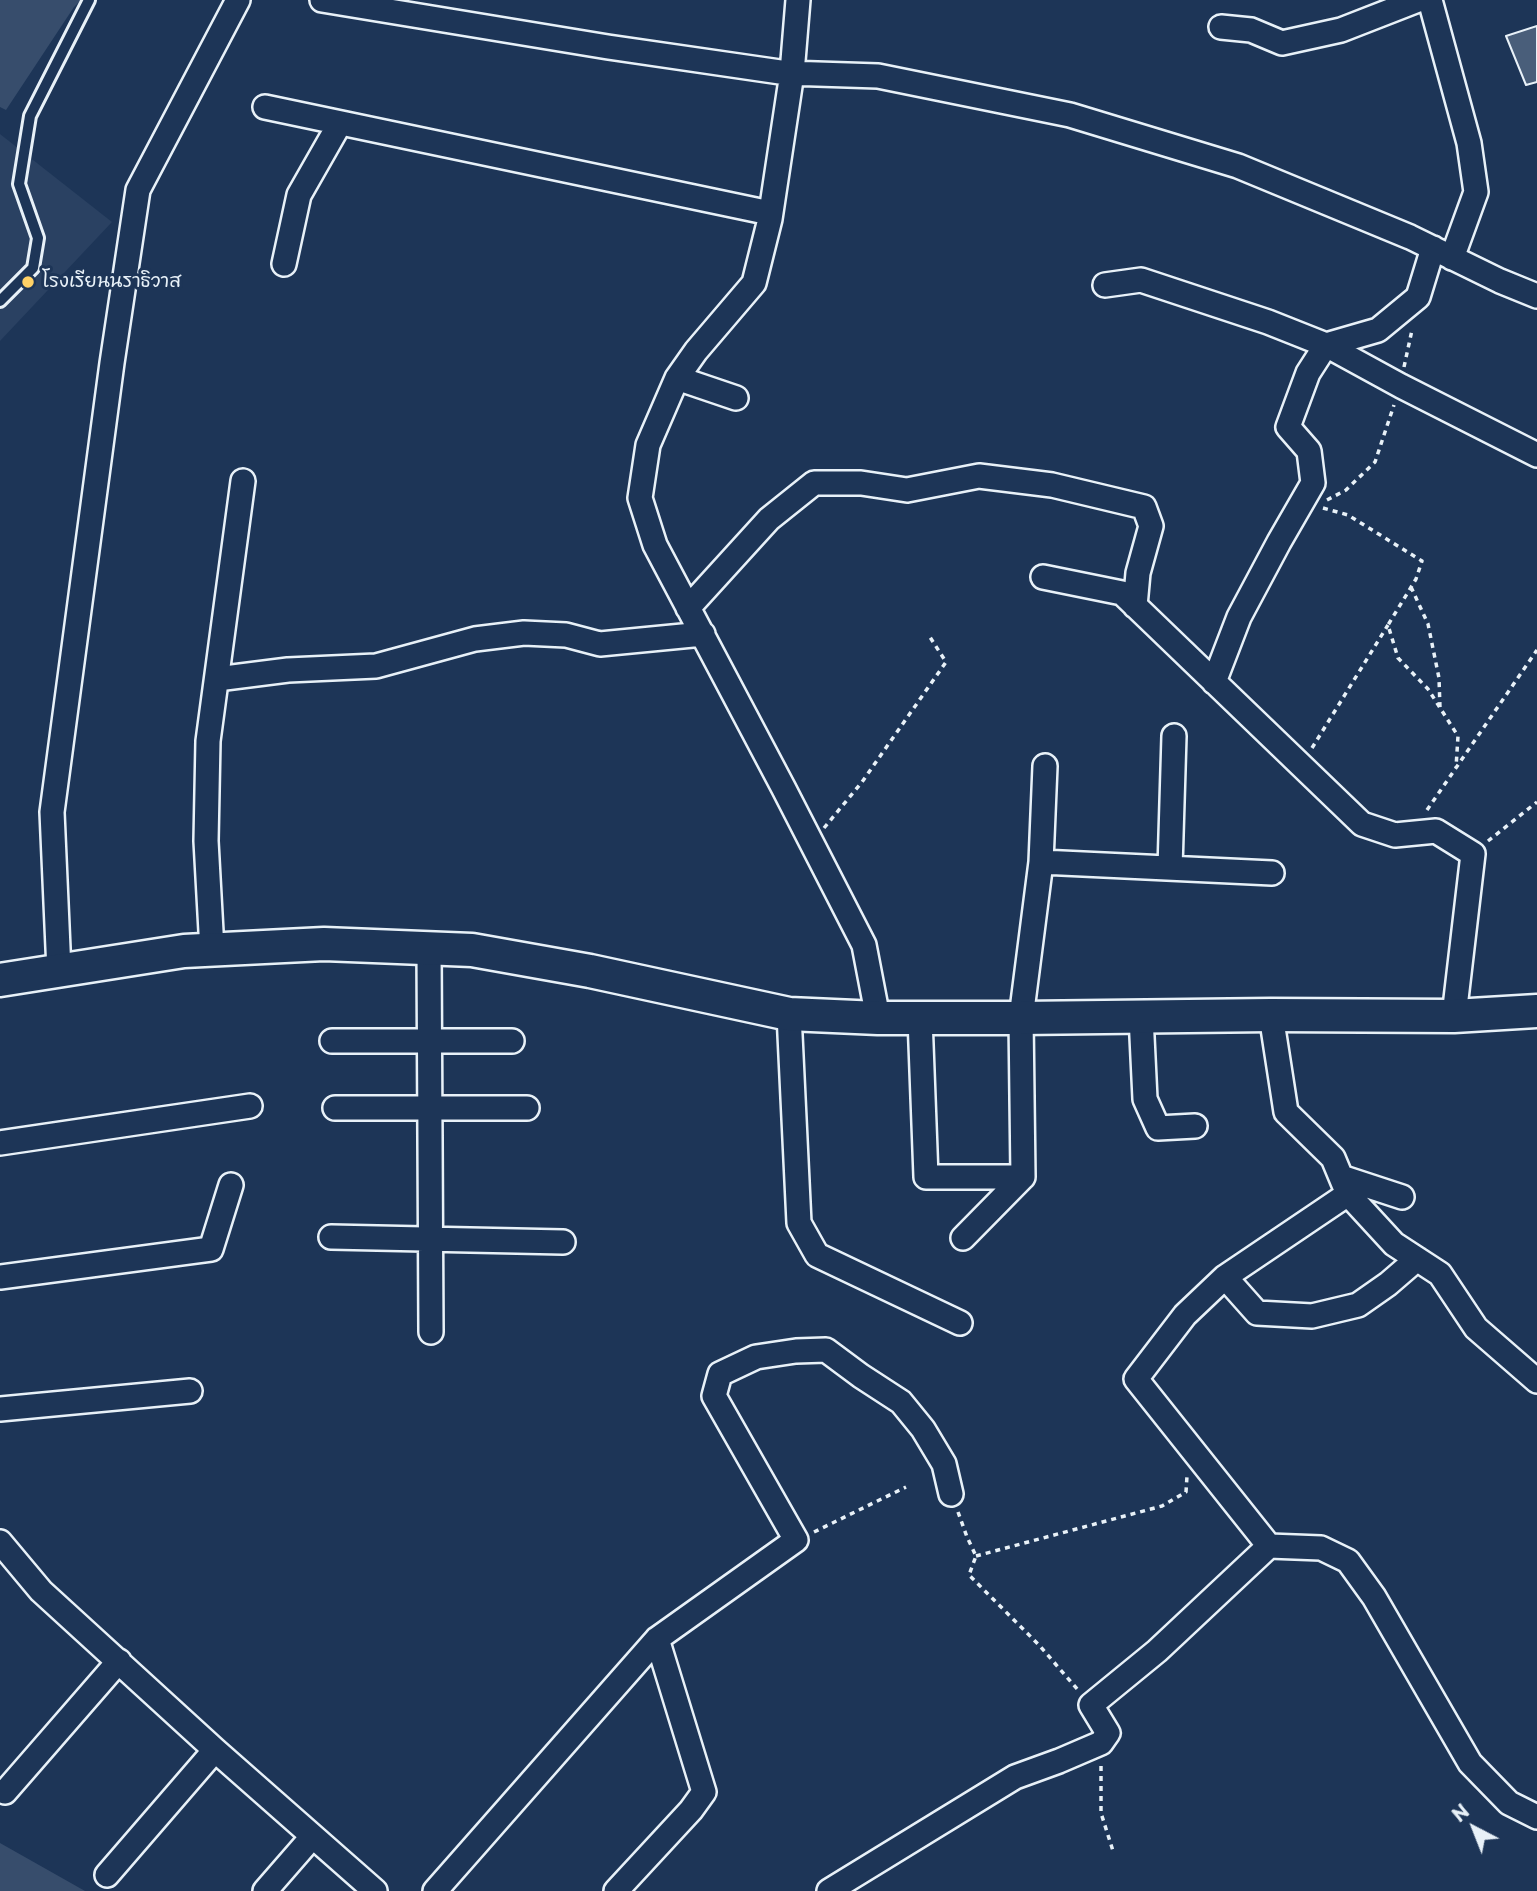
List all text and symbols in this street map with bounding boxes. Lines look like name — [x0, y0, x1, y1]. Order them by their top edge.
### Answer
place label: โรงเรียนนราธิวาส — [42, 271, 180, 293]
marker: โรงเรียนนราธิวาส — [20, 274, 36, 290]
north arrow — [1439, 1793, 1509, 1863]
text: N — [1445, 1797, 1475, 1828]

